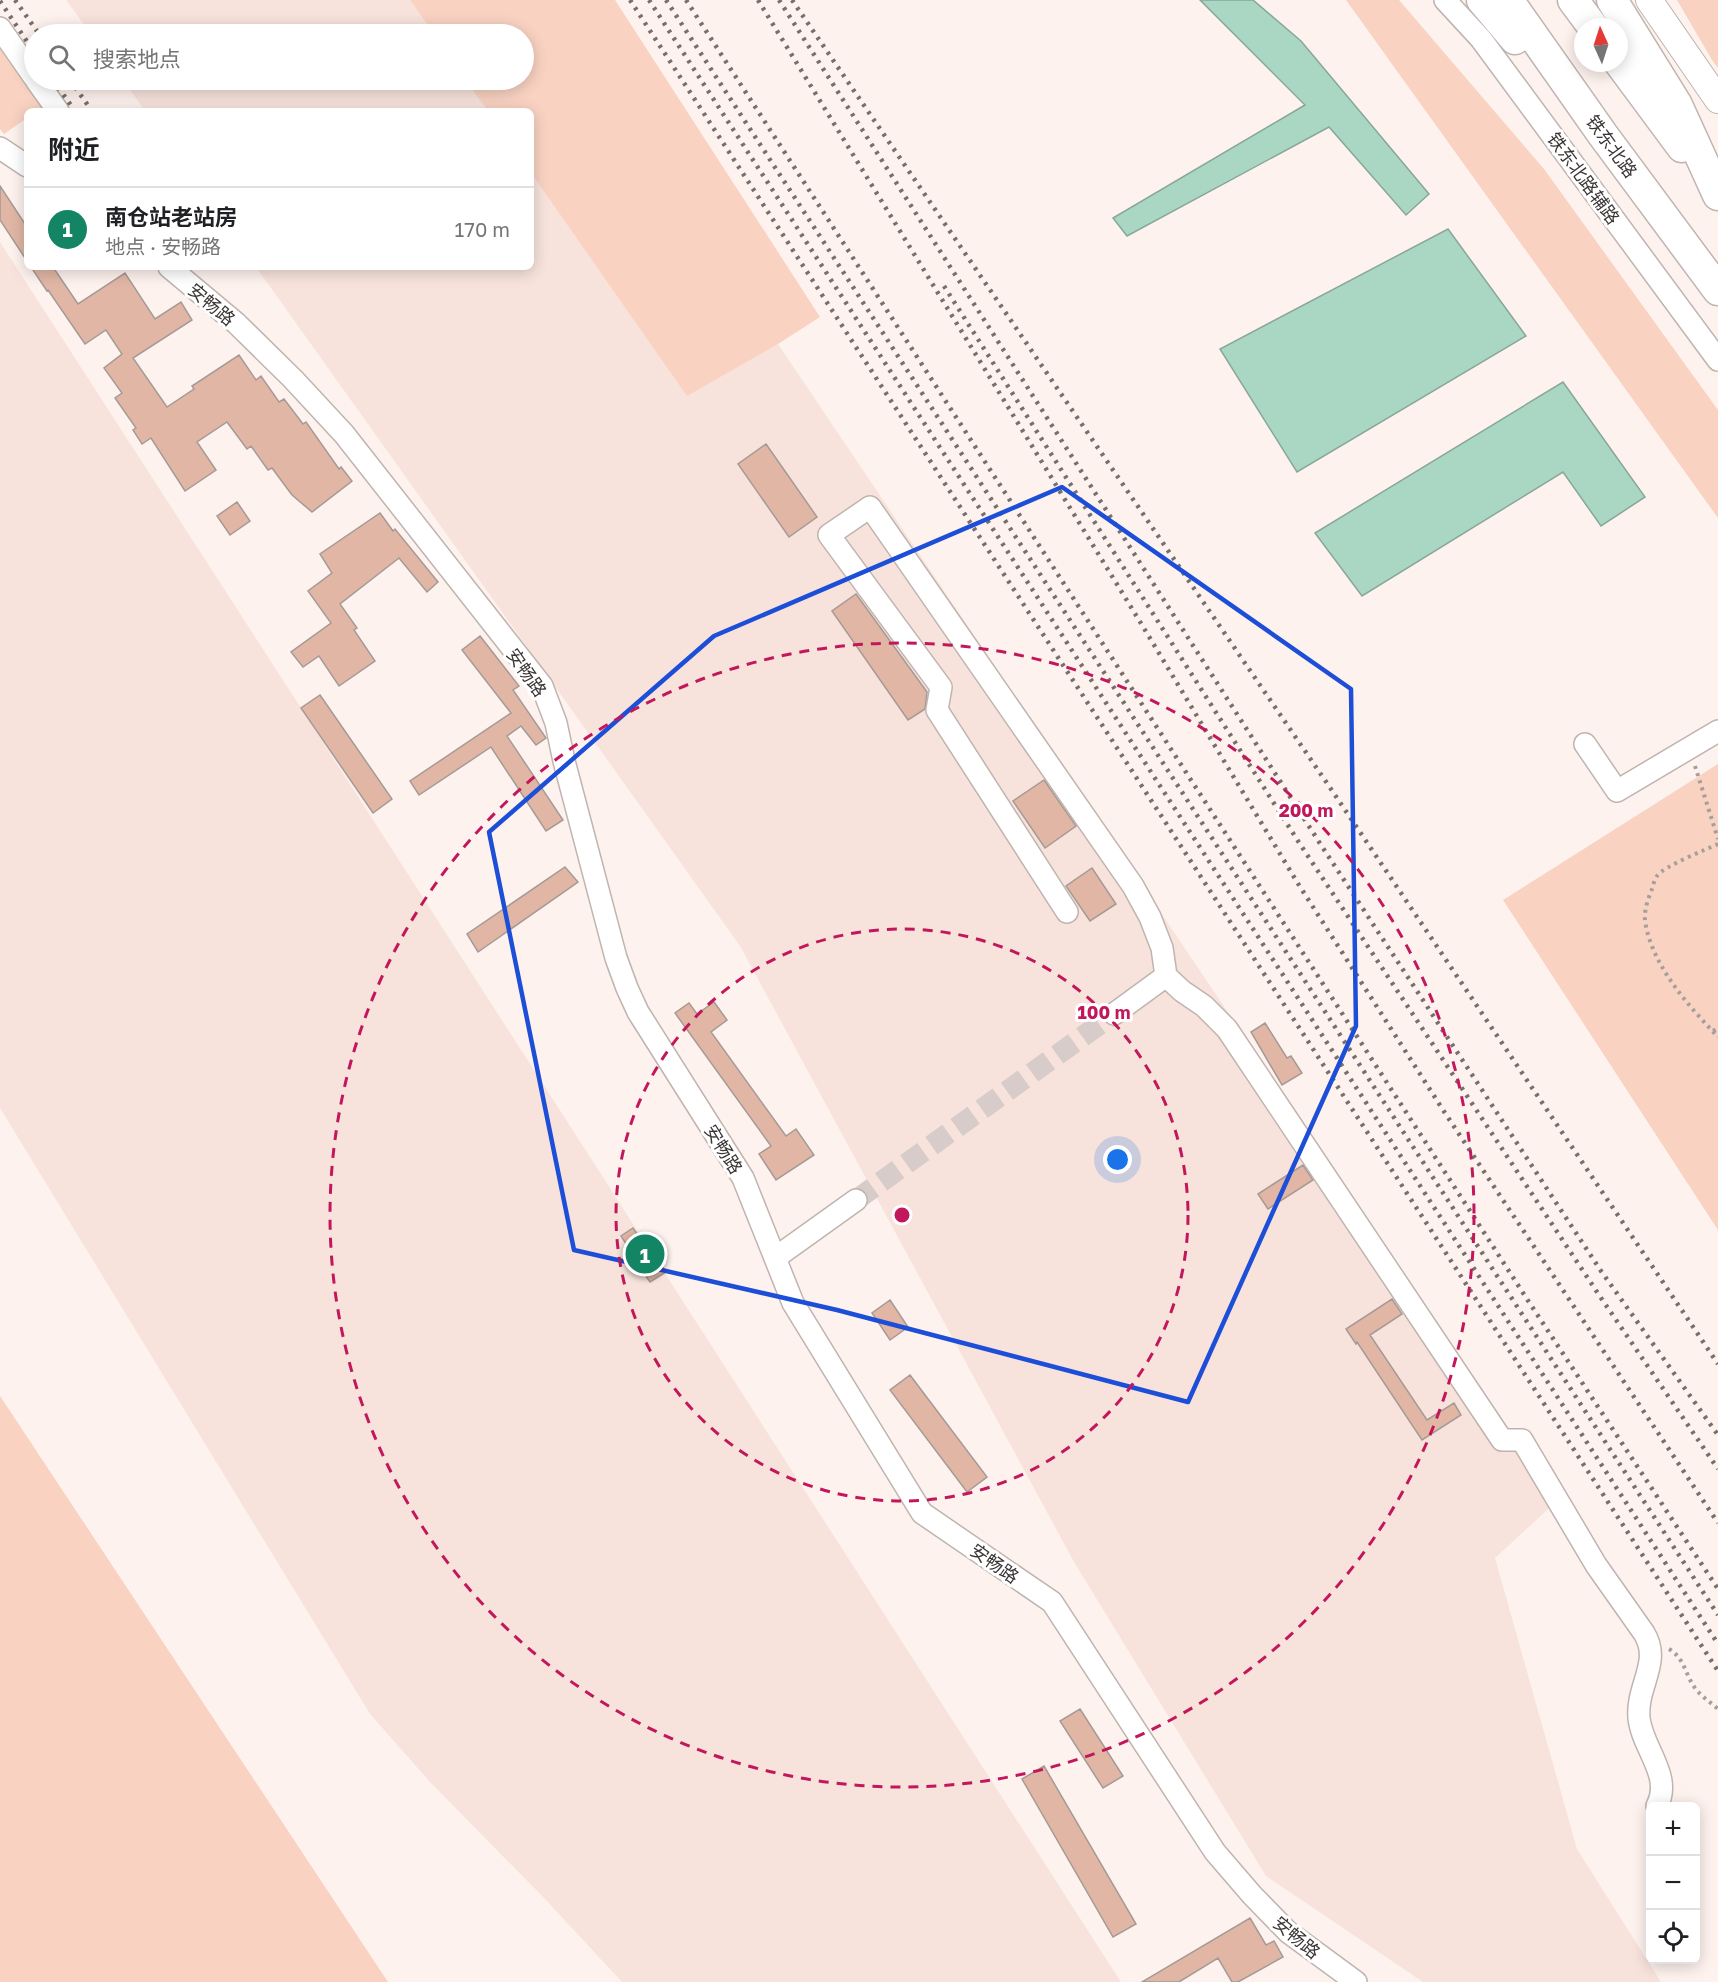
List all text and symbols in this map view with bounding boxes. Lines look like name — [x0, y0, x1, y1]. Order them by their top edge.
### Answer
north arrow — [1574, 18, 1628, 72]
search box — [24, 24, 534, 90]
icon: search — [45, 41, 78, 74]
text: 搜索地点 — [93, 45, 181, 72]
street label: 铁东北路 — [1582, 110, 1642, 182]
street label: 铁东北路辅路 — [1543, 128, 1625, 228]
text: 附近 — [48, 134, 100, 165]
text: 南仓站老站房 — [105, 203, 237, 230]
text: 1 — [62, 217, 73, 241]
text: 170 m — [455, 217, 510, 241]
text: 地点 · 安畅路 — [105, 234, 221, 258]
street label: 安畅路 — [184, 278, 240, 330]
street label: 安畅路 — [503, 644, 551, 700]
text: 200 m — [1279, 799, 1333, 821]
text: 100 m — [1078, 1001, 1130, 1023]
street label: 安畅路 — [700, 1120, 748, 1178]
your location — [1103, 1145, 1132, 1174]
centre of rings — [892, 1205, 912, 1225]
pin: 1 — [626, 1232, 664, 1276]
street label: 安畅路 — [967, 1539, 1023, 1587]
map controls — [1646, 1802, 1700, 1964]
button: + — [1646, 1802, 1700, 1856]
button: − — [1646, 1856, 1700, 1910]
button: locate — [1646, 1910, 1700, 1964]
street label: 安畅路 — [1269, 1911, 1325, 1963]

